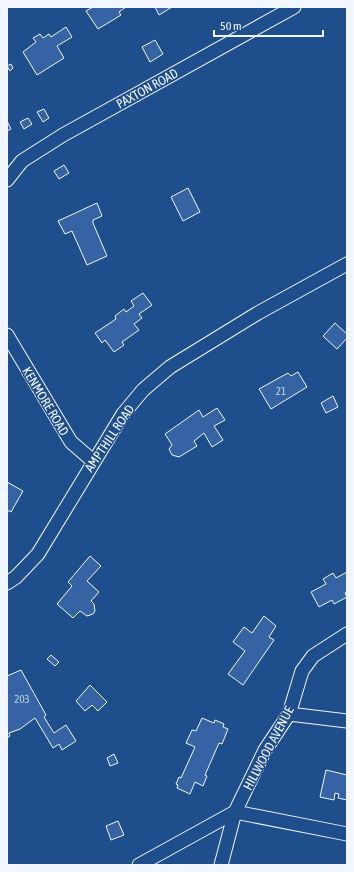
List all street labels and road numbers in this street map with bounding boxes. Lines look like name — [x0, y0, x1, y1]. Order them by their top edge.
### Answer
street label: PAXTON ROAD — [114, 65, 181, 112]
street label: KENMORE ROAD — [19, 364, 72, 438]
street label: AMPTHILL ROAD — [82, 402, 137, 475]
street label: HILLWOOD AVENUE — [240, 703, 297, 793]

